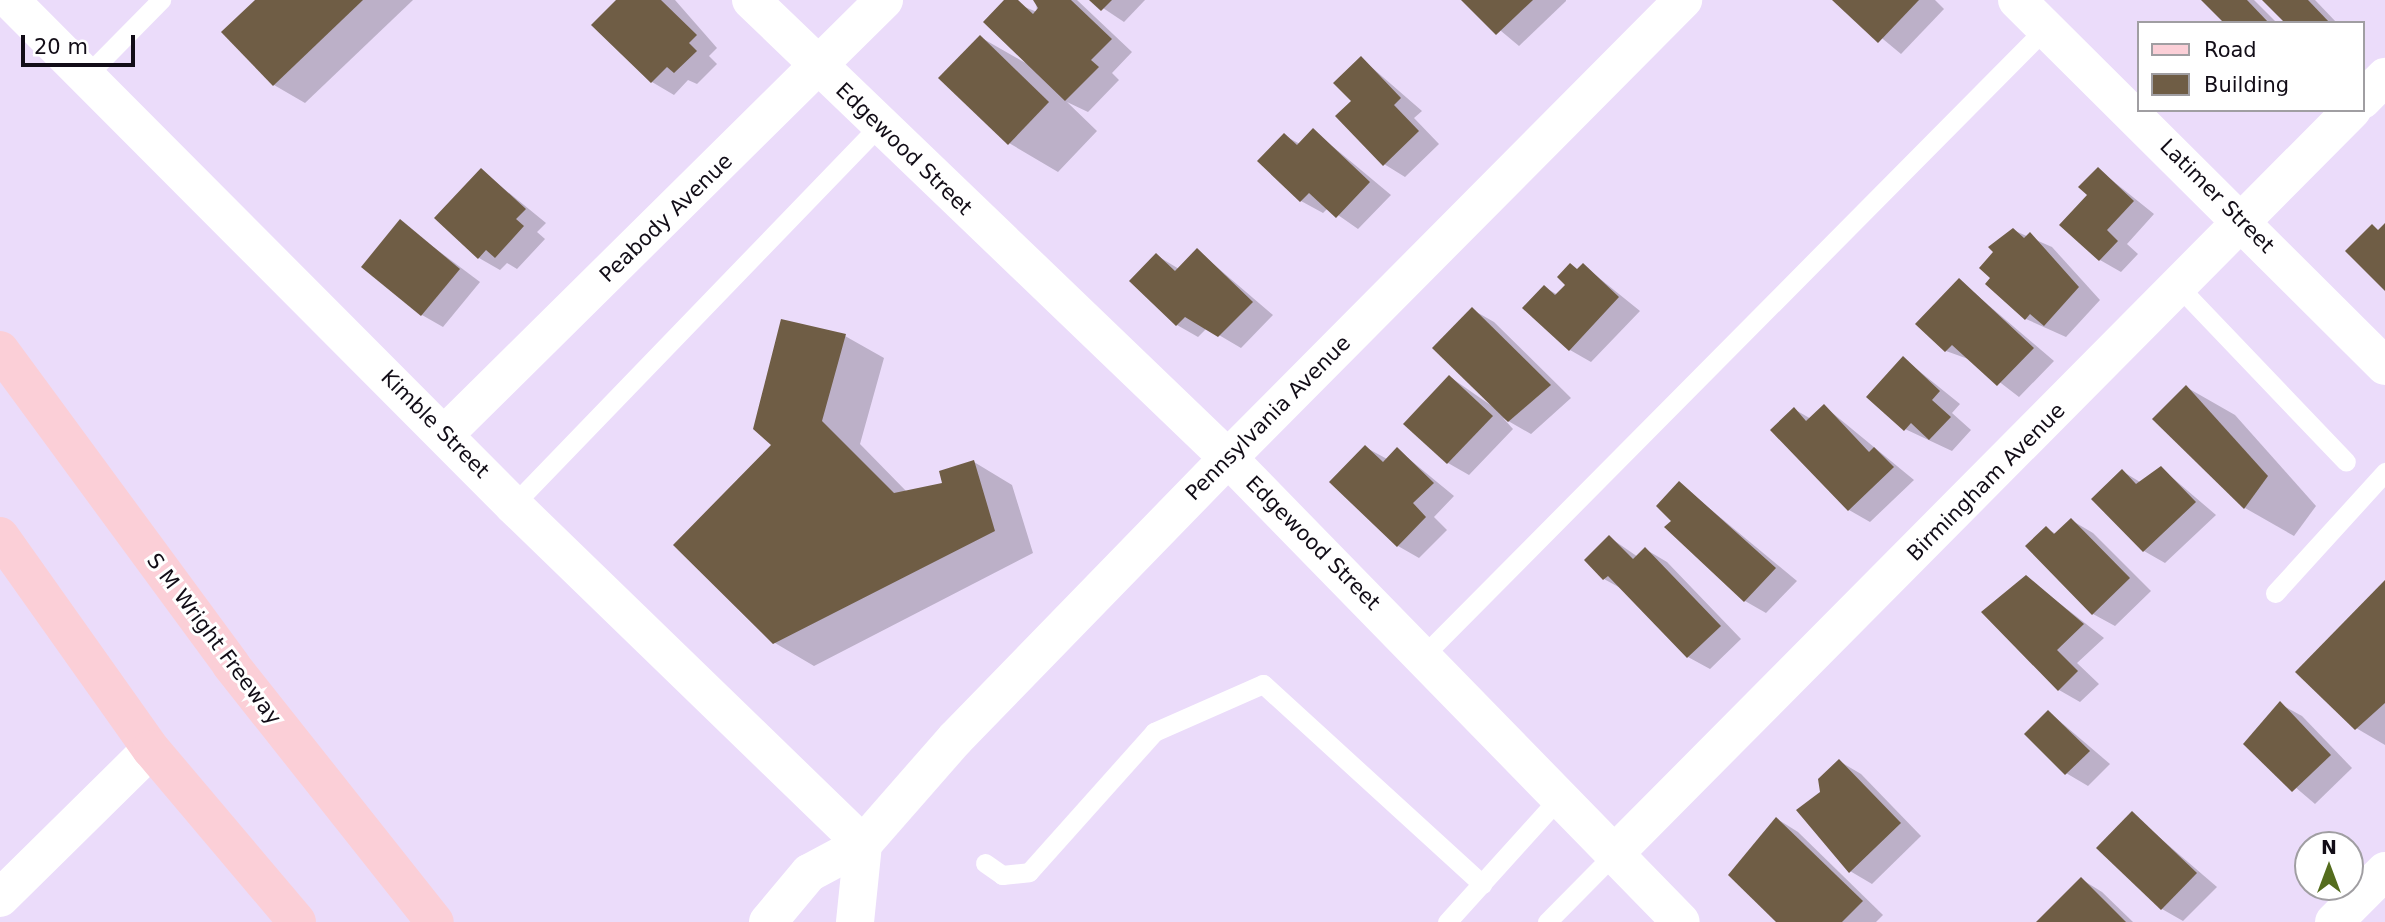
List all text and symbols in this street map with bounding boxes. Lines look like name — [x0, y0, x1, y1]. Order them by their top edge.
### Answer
scale bar — [24, 21, 138, 65]
legend — [2136, 21, 2364, 112]
text: 20 m — [34, 35, 88, 59]
text: Road — [2204, 38, 2257, 62]
text: Building — [2204, 73, 2289, 97]
street label: Edgewood Street — [831, 78, 977, 220]
street label: Latimer Street — [2155, 134, 2279, 258]
street label: Peabody Avenue — [595, 148, 737, 288]
street label: Pennsylvania Avenue — [1180, 330, 1356, 506]
street label: Kimble Street — [376, 365, 494, 483]
street label: Birmingham Avenue — [1902, 398, 2070, 566]
street label: Edgewood Street — [1241, 471, 1385, 615]
street label: S M Wright Freeway — [141, 548, 287, 730]
north arrow — [2294, 831, 2364, 901]
text: N — [2321, 836, 2337, 858]

